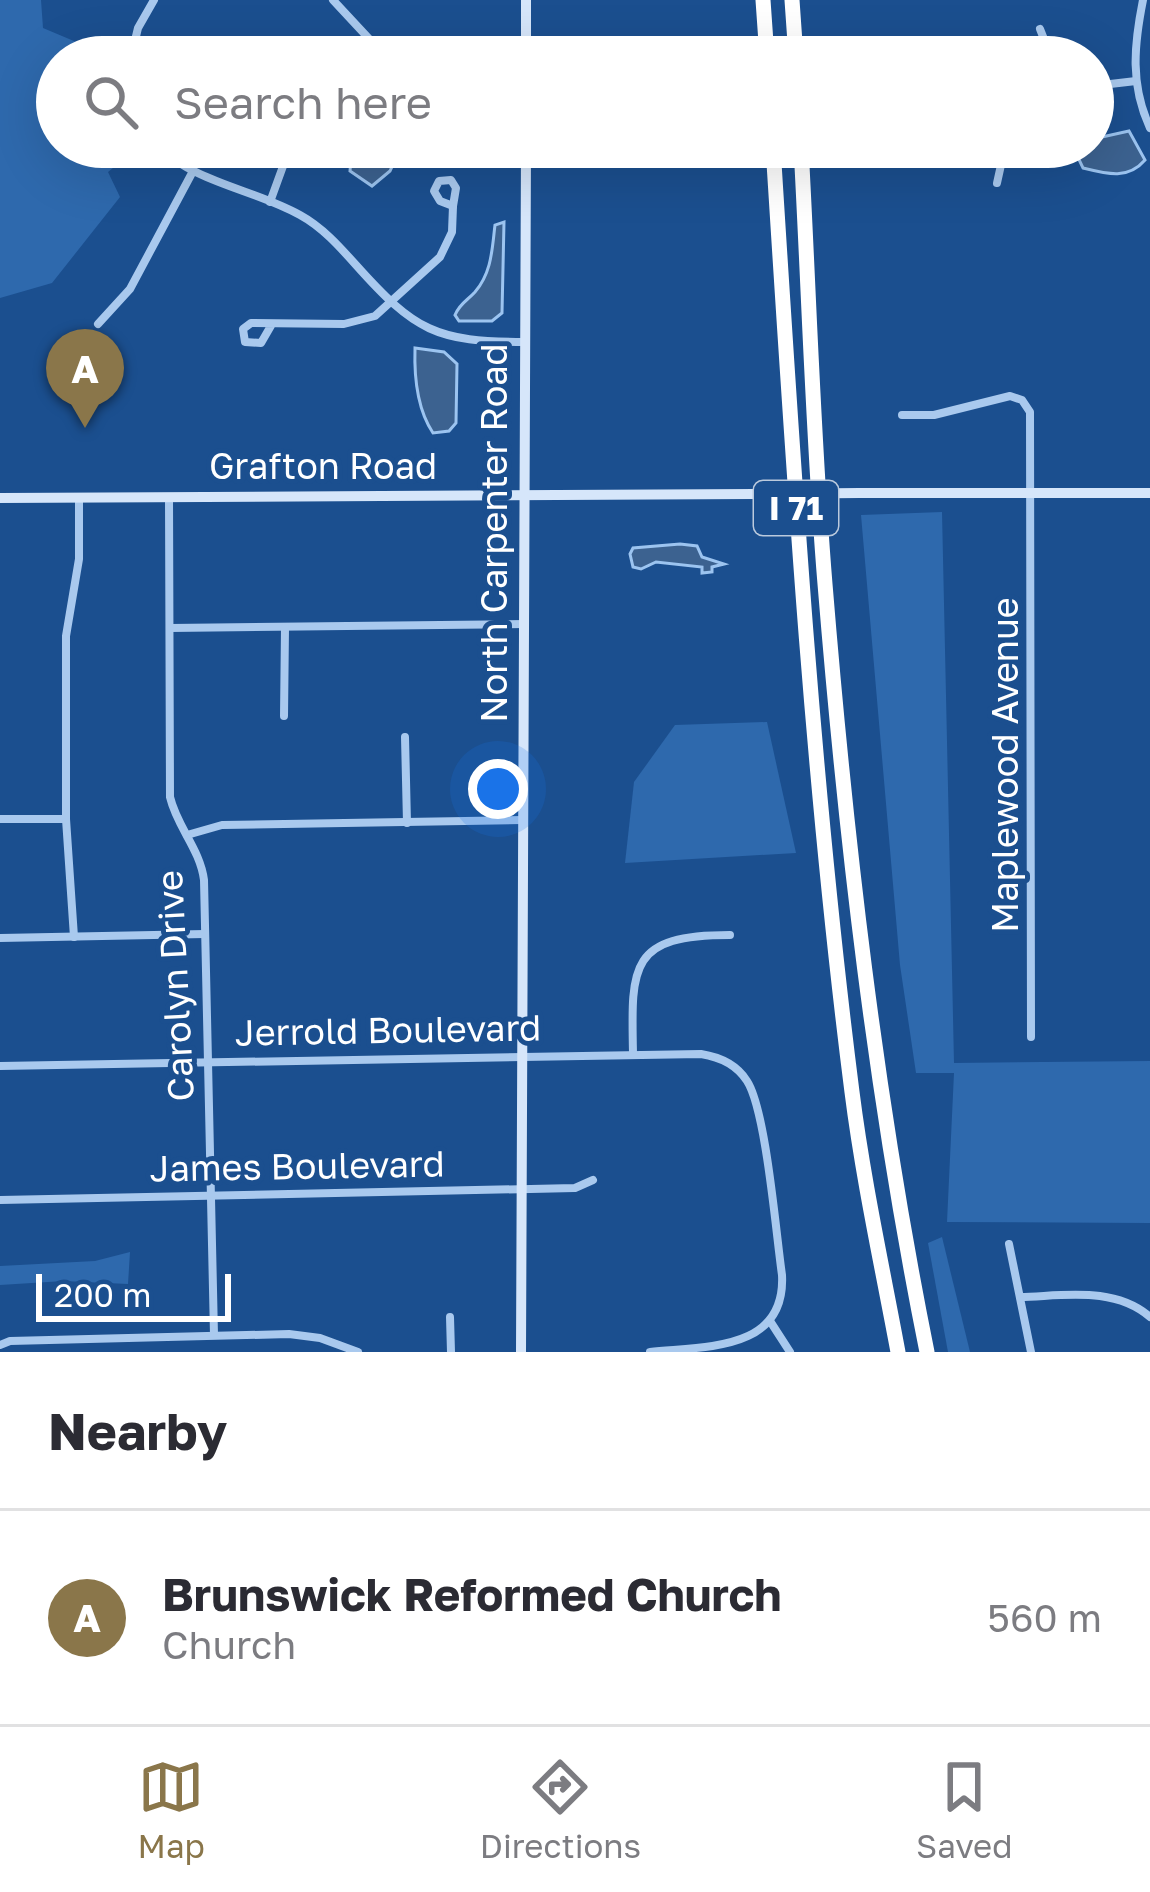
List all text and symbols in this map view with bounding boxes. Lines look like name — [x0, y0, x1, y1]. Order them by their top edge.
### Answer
search box — [36, 36, 1114, 168]
icon: search — [78, 69, 144, 135]
text: Search here — [174, 75, 432, 129]
pin: A — [46, 329, 124, 428]
street label: North Carpenter Road — [472, 343, 515, 723]
street label: Grafton Road — [209, 444, 437, 487]
road number: I 71 — [754, 481, 838, 535]
street label: Maplewood Avenue — [983, 597, 1026, 933]
your location — [468, 759, 528, 819]
street label: Carolyn Drive — [147, 869, 202, 1103]
street label: Jerrold Boulevard — [234, 1005, 542, 1054]
street label: James Boulevard — [149, 1141, 445, 1190]
scale bar — [36, 1268, 231, 1321]
text: 200 m — [54, 1275, 152, 1314]
text: Nearby — [48, 1400, 227, 1461]
text: Brunswick Reformed Church — [162, 1567, 782, 1621]
text: A — [73, 1594, 101, 1641]
text: 560 m — [987, 1594, 1102, 1641]
text: Church — [162, 1621, 296, 1668]
tab: Map — [138, 1754, 205, 1865]
tab: Directions — [480, 1754, 641, 1865]
tab: Saved — [916, 1754, 1012, 1865]

